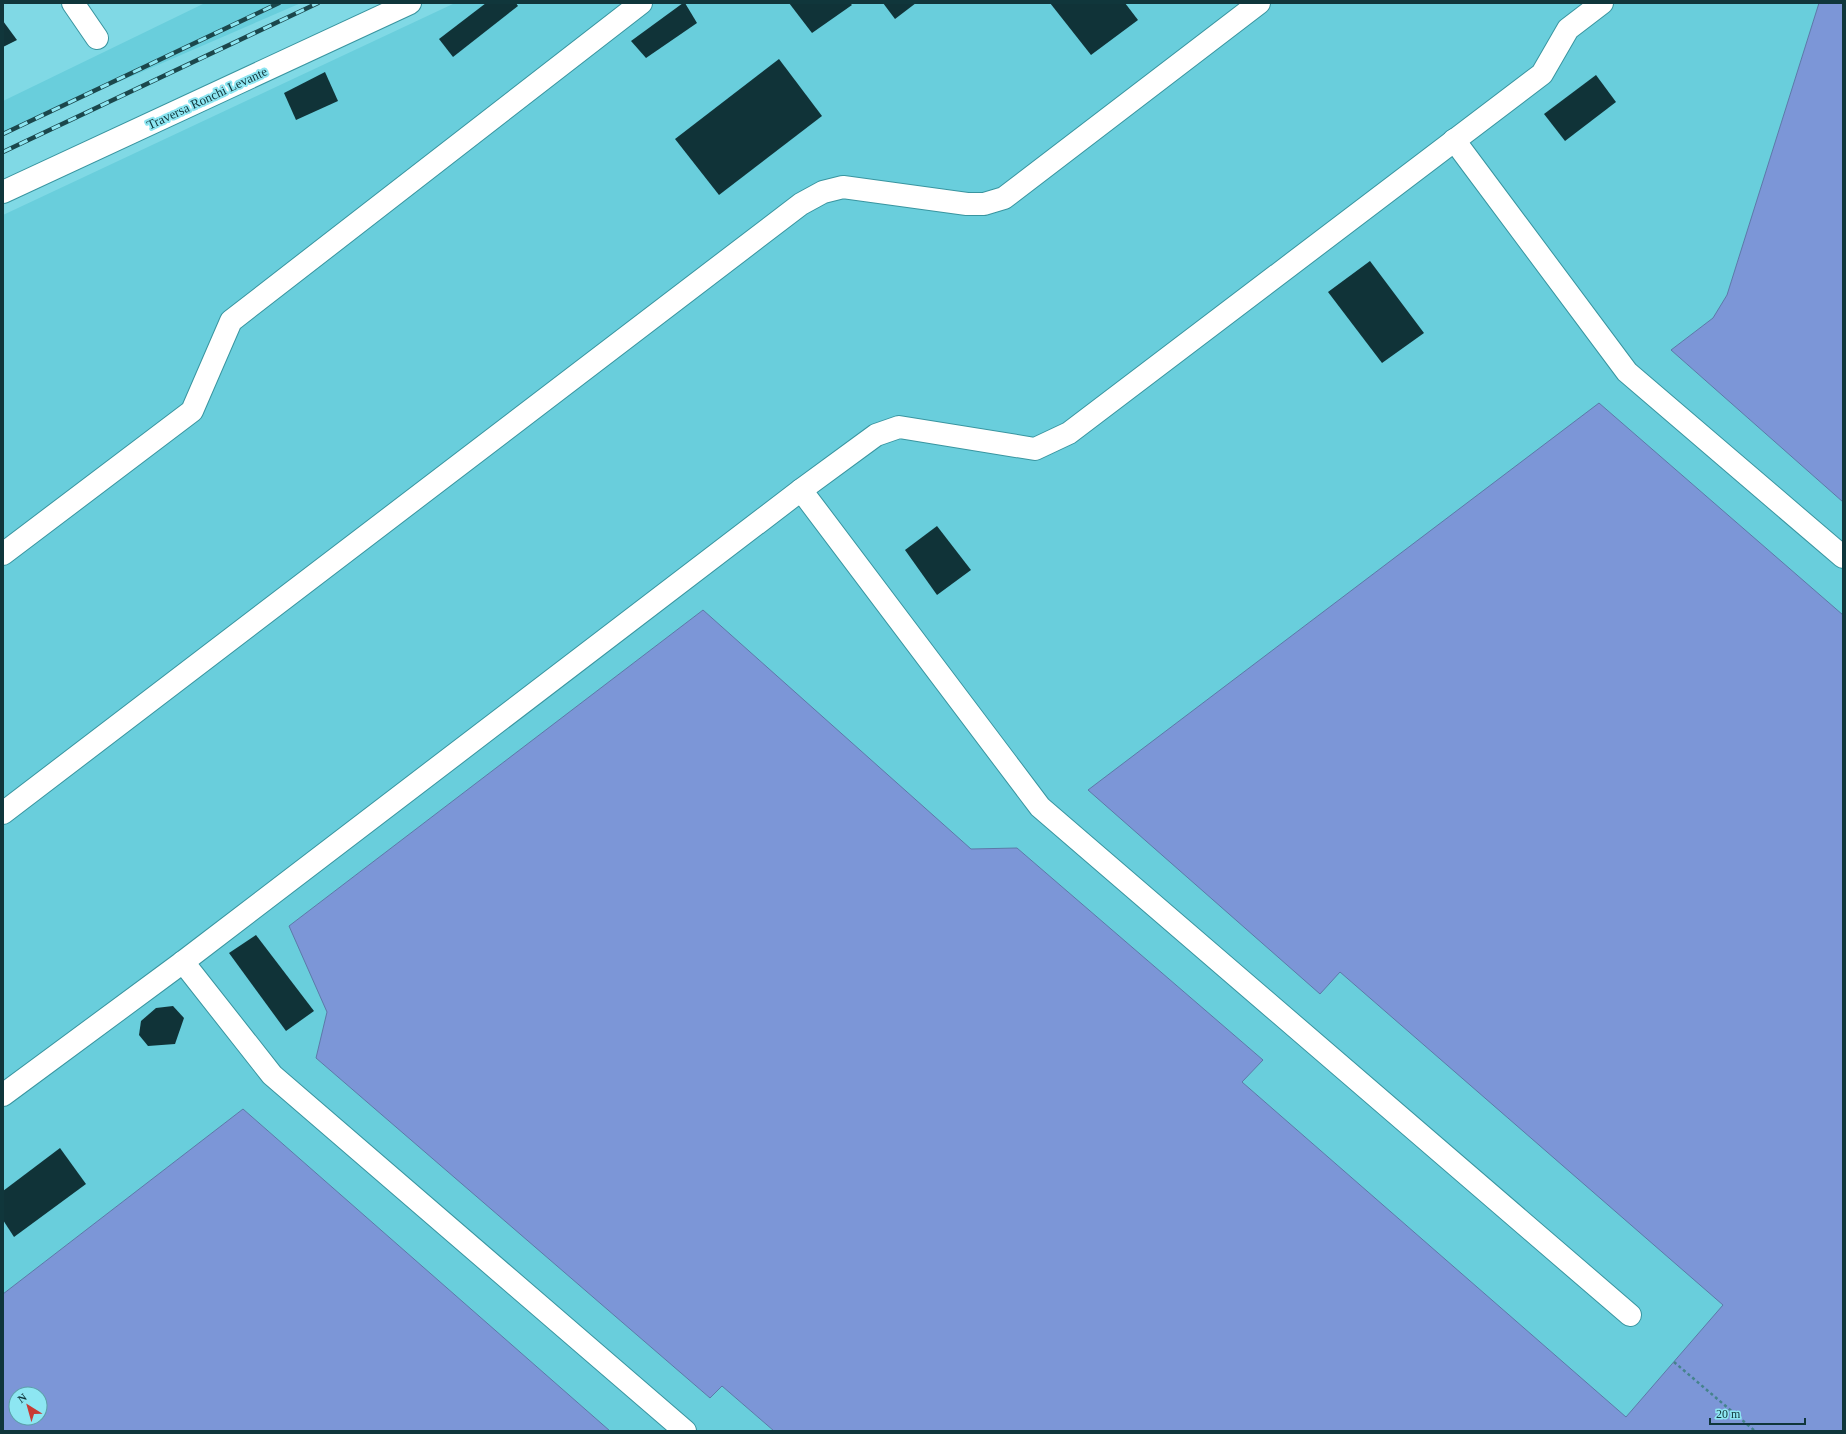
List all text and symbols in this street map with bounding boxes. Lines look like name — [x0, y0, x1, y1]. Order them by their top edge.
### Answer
street label: Traversa Ronchi Levante — [144, 63, 270, 132]
north arrow — [8, 1386, 48, 1426]
text: N — [15, 1391, 29, 1405]
scale bar — [1710, 1400, 1805, 1426]
text: 20 m — [1716, 1407, 1741, 1421]

